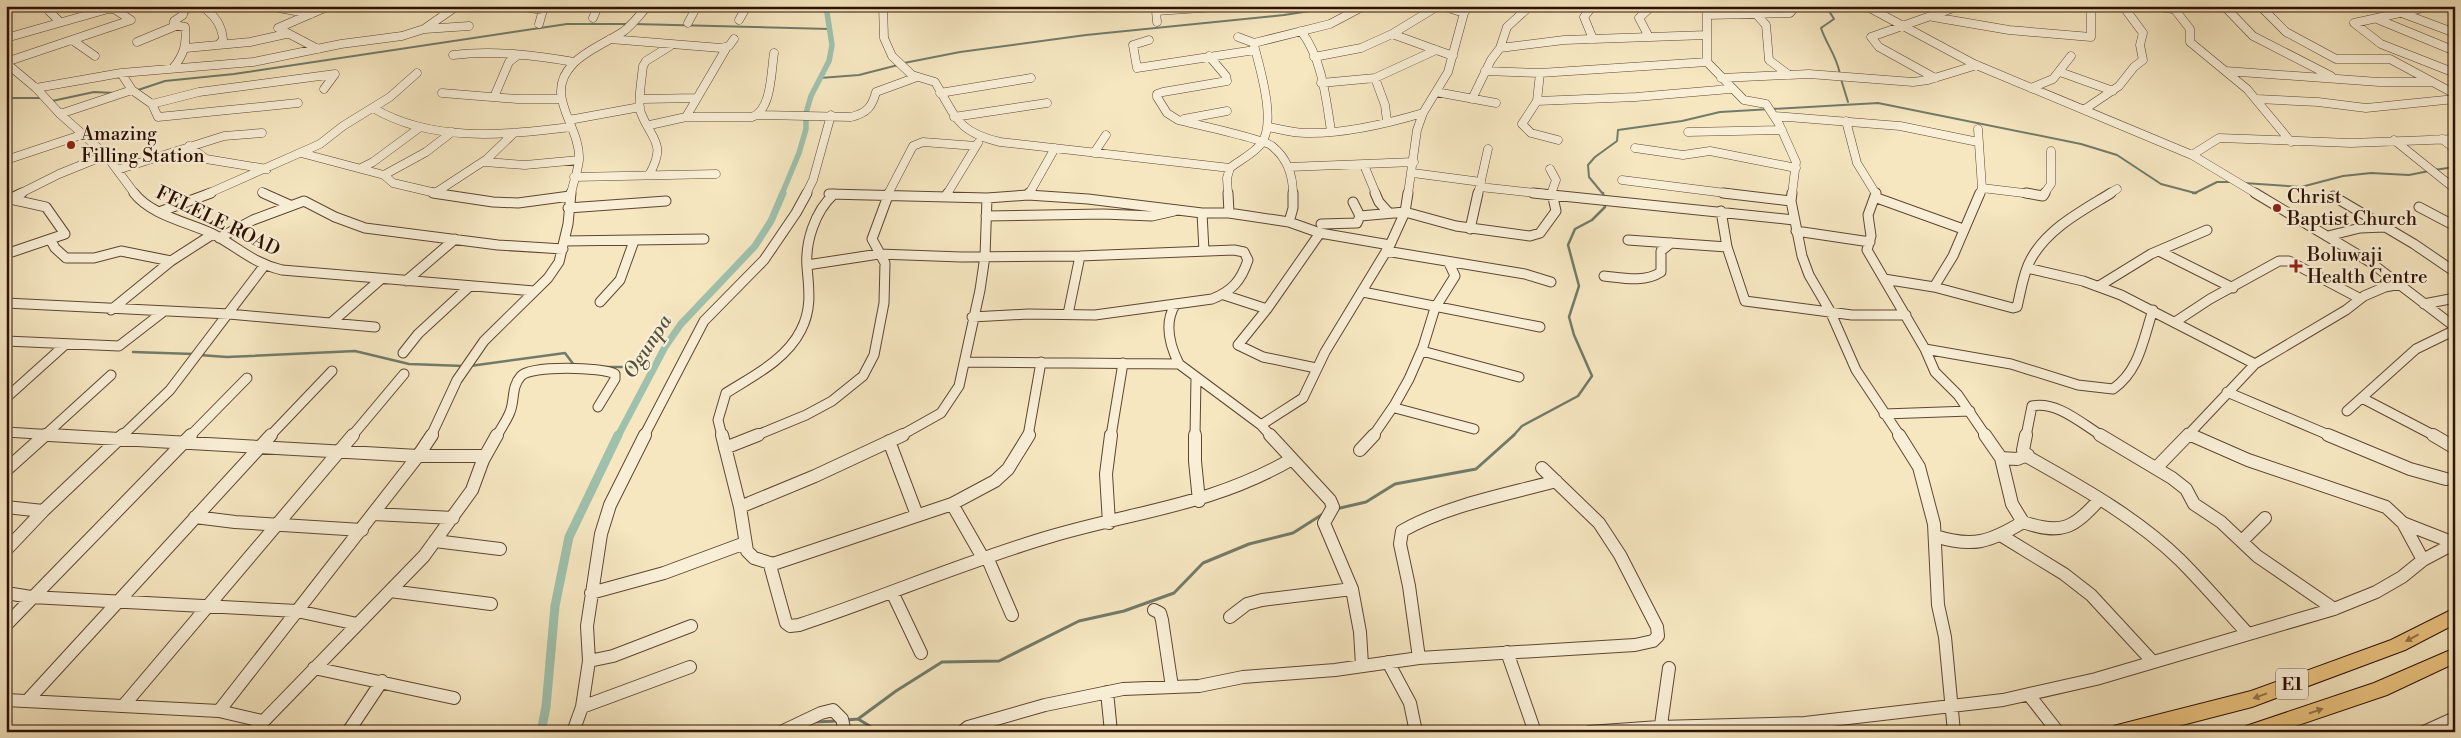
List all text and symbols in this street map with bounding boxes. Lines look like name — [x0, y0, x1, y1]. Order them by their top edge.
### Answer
place label: Amazing Filling Station — [80, 122, 205, 168]
marker: Amazing Filling Station — [65, 139, 77, 151]
street label: FELELE ROAD — [152, 180, 284, 262]
place label: Christ Baptist Church — [2286, 185, 2417, 231]
marker: Christ Baptist Church — [2271, 202, 2283, 214]
place label: Boluwaji Health Centre — [2306, 243, 2428, 289]
marker: Boluwaji Health Centre — [2289, 259, 2303, 273]
water label: Ogunpa — [618, 310, 678, 384]
one-way arrow — [2404, 634, 2419, 642]
road number: E1 — [2276, 669, 2308, 700]
one-way arrow — [2252, 692, 2267, 700]
one-way arrow — [2309, 707, 2324, 714]

